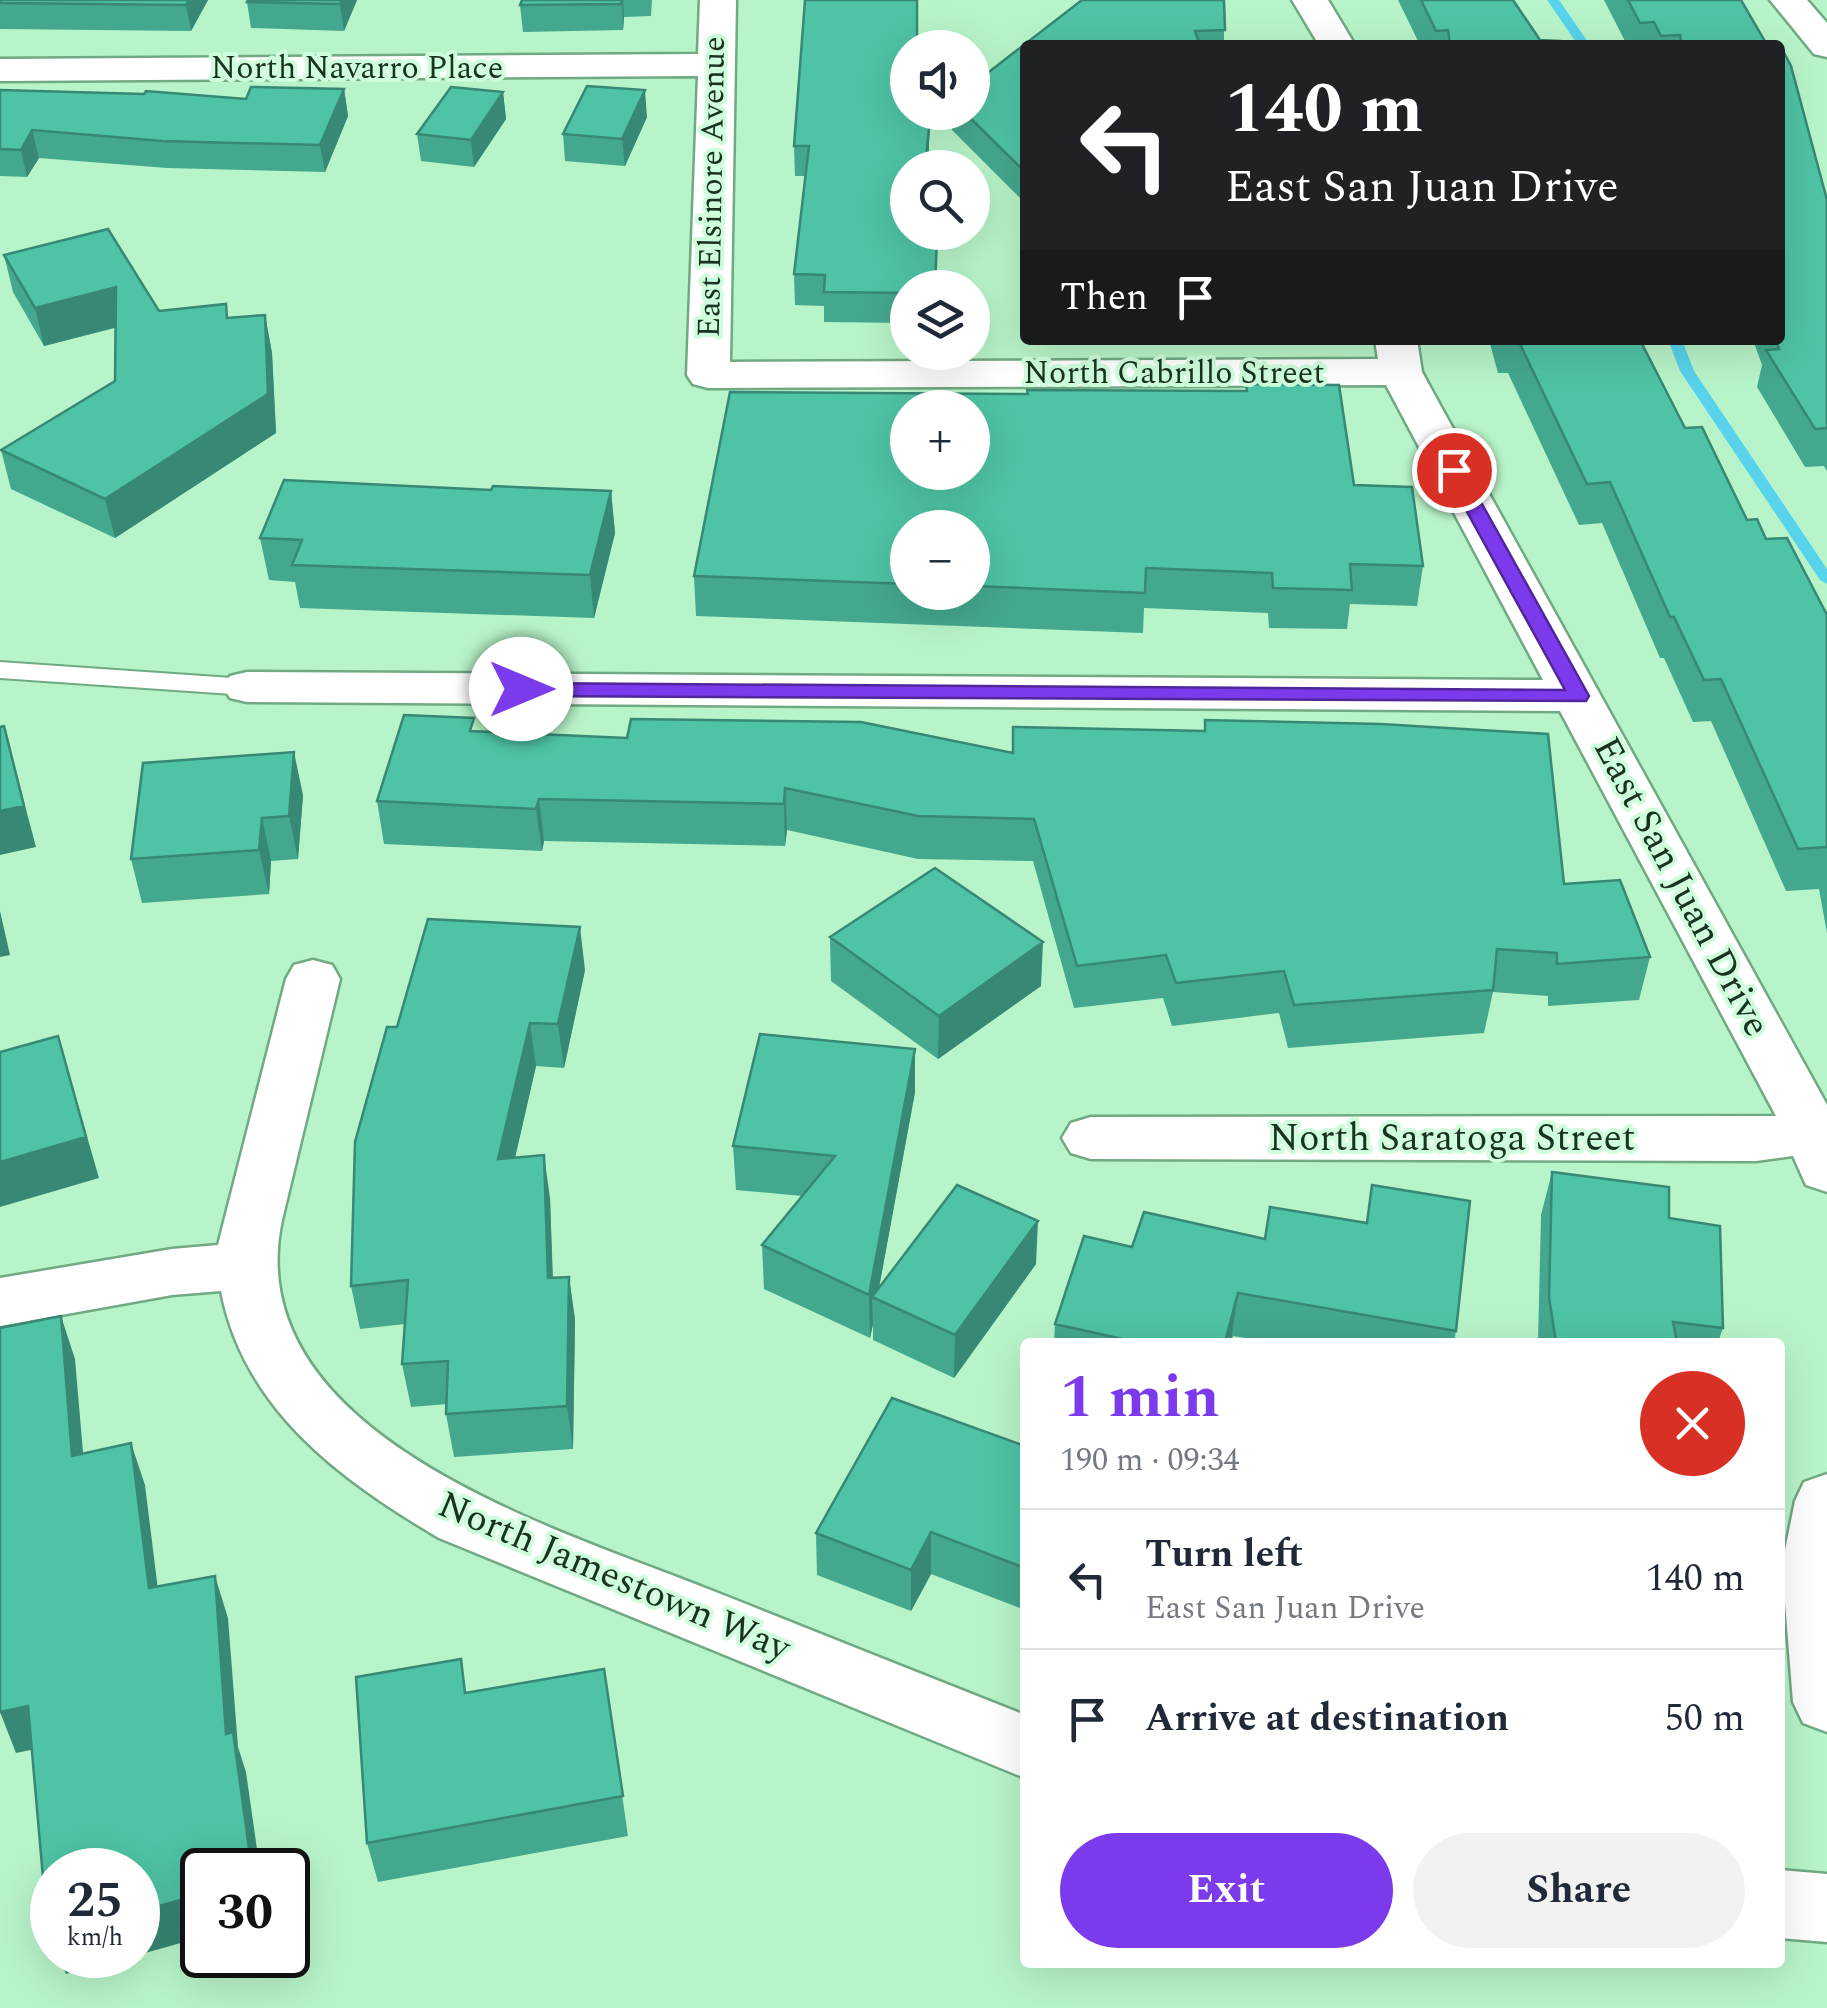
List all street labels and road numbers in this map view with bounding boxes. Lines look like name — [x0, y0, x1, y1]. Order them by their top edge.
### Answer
street label: East Elsinore Avenue — [685, 36, 739, 338]
street label: North Navarro Place — [211, 44, 503, 93]
street label: North Cabrillo Street — [1024, 349, 1324, 398]
street label: East San Juan Drive — [1577, 727, 1785, 1047]
street label: North Saratoga Street — [1269, 1110, 1635, 1168]
street label: North Jamestown Way — [429, 1477, 801, 1678]

